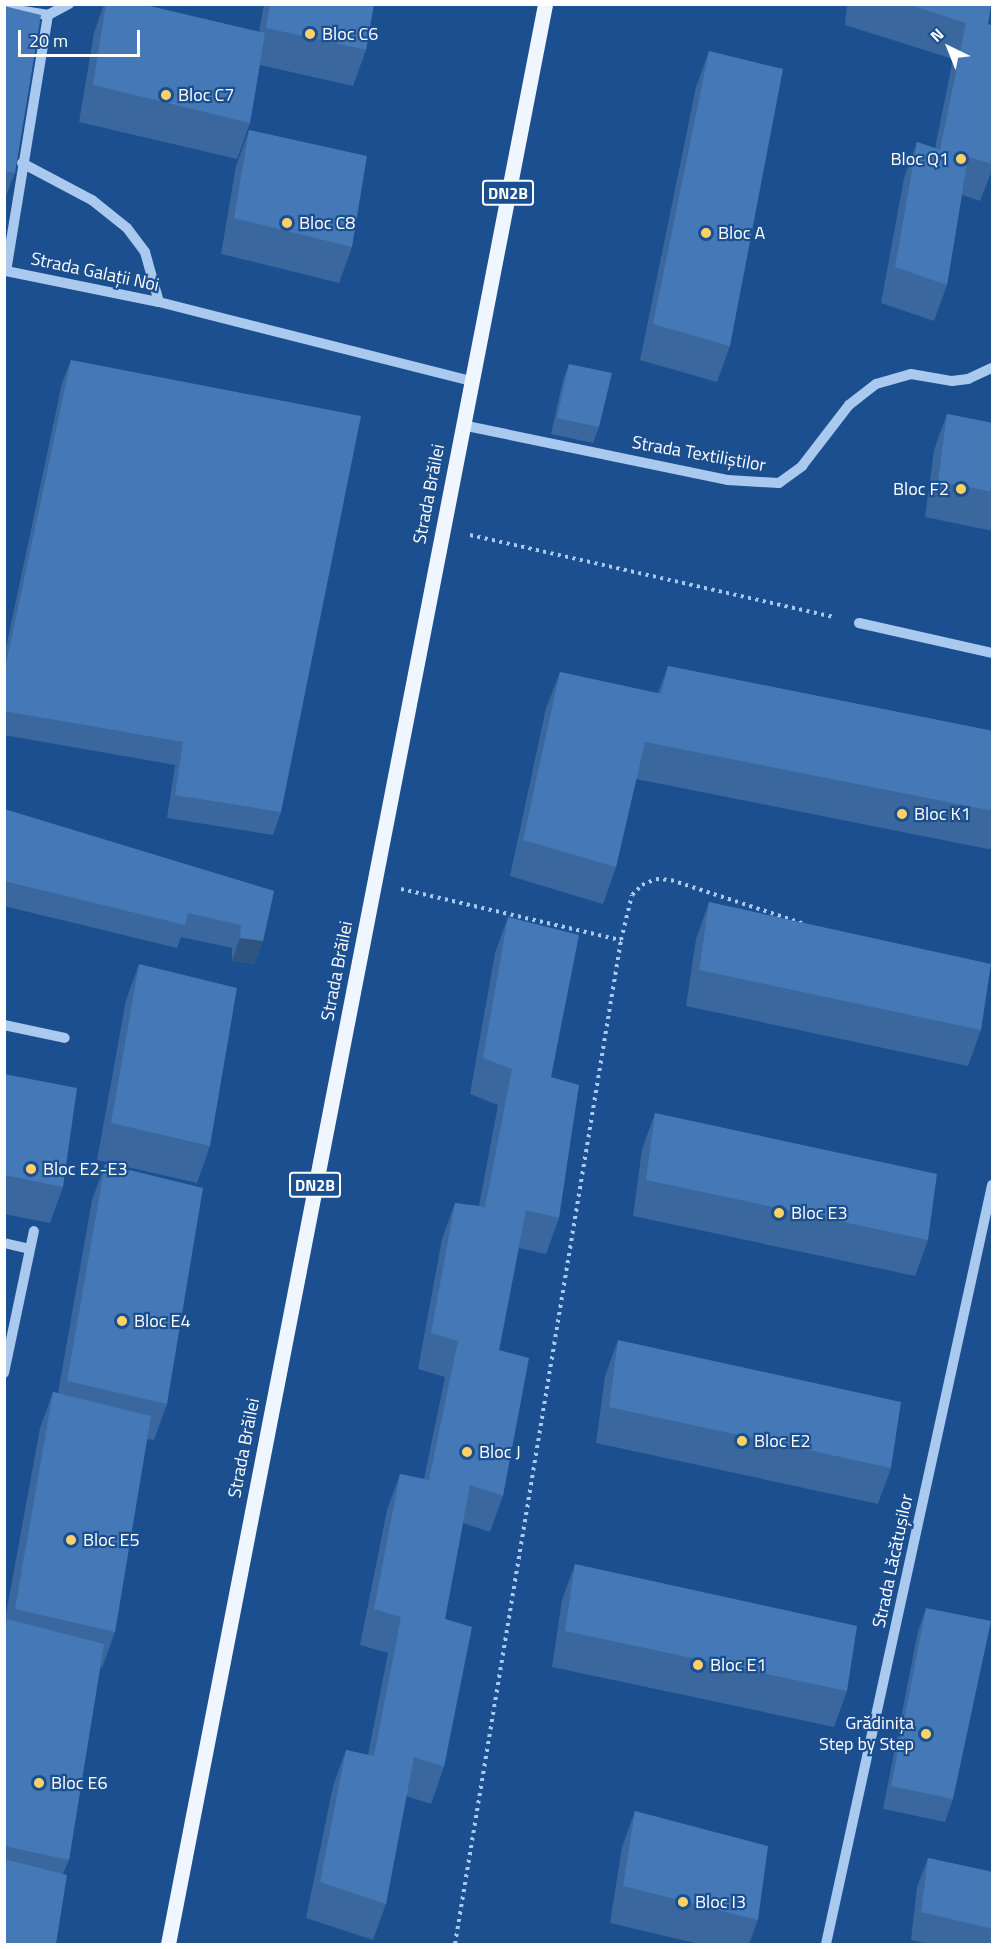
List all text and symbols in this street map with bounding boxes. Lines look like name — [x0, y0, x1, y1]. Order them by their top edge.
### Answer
scale bar — [21, 18, 142, 56]
north arrow — [919, 18, 979, 78]
text: N — [924, 22, 949, 47]
place label: Bloc C6 — [322, 23, 378, 45]
text: 20 m — [29, 27, 68, 54]
marker: Bloc C6 — [303, 27, 317, 41]
place label: Bloc C7 — [178, 84, 234, 106]
marker: Bloc C7 — [159, 88, 173, 102]
place label: Bloc Q1 — [890, 148, 949, 170]
marker: Bloc Q1 — [954, 152, 968, 166]
road number: DN2B — [481, 180, 535, 206]
place label: Bloc C8 — [299, 212, 355, 234]
marker: Bloc C8 — [280, 216, 294, 230]
place label: Bloc A — [718, 222, 765, 244]
marker: Bloc A — [699, 226, 713, 240]
street label: Strada Galații Noi — [29, 248, 161, 296]
street label: Strada Textiliștilor — [630, 432, 768, 476]
street label: Strada Brăilei — [409, 442, 449, 546]
place label: Bloc F2 — [893, 478, 949, 500]
marker: Bloc F2 — [954, 482, 968, 496]
place label: Bloc K1 — [914, 803, 971, 825]
marker: Bloc K1 — [895, 807, 909, 821]
street label: Strada Brăilei — [317, 919, 357, 1023]
place label: Bloc E2-E3 — [43, 1158, 128, 1180]
marker: Bloc E2-E3 — [24, 1162, 38, 1176]
road number: DN2B — [288, 1172, 342, 1198]
place label: Bloc E3 — [791, 1202, 848, 1224]
marker: Bloc E3 — [772, 1206, 786, 1220]
place label: Bloc E4 — [134, 1310, 191, 1332]
marker: Bloc E4 — [115, 1314, 129, 1328]
street label: Strada Brăilei — [224, 1396, 264, 1500]
place label: Bloc E2 — [754, 1430, 811, 1452]
marker: Bloc E2 — [735, 1434, 749, 1448]
place label: Bloc J — [479, 1441, 521, 1463]
marker: Bloc J — [460, 1445, 474, 1459]
street label: Strada Lăcătușilor — [868, 1492, 918, 1630]
place label: Bloc E5 — [83, 1529, 140, 1551]
marker: Bloc E5 — [64, 1533, 78, 1547]
place label: Bloc E1 — [710, 1654, 767, 1676]
marker: Bloc E1 — [691, 1658, 705, 1672]
place label: Grădinița Step by Step — [819, 1713, 914, 1756]
marker: Grădinița Step by Step — [919, 1727, 933, 1741]
place label: Bloc E6 — [51, 1772, 108, 1794]
marker: Bloc E6 — [32, 1776, 46, 1790]
place label: Bloc I3 — [695, 1891, 746, 1913]
marker: Bloc I3 — [676, 1895, 690, 1909]

